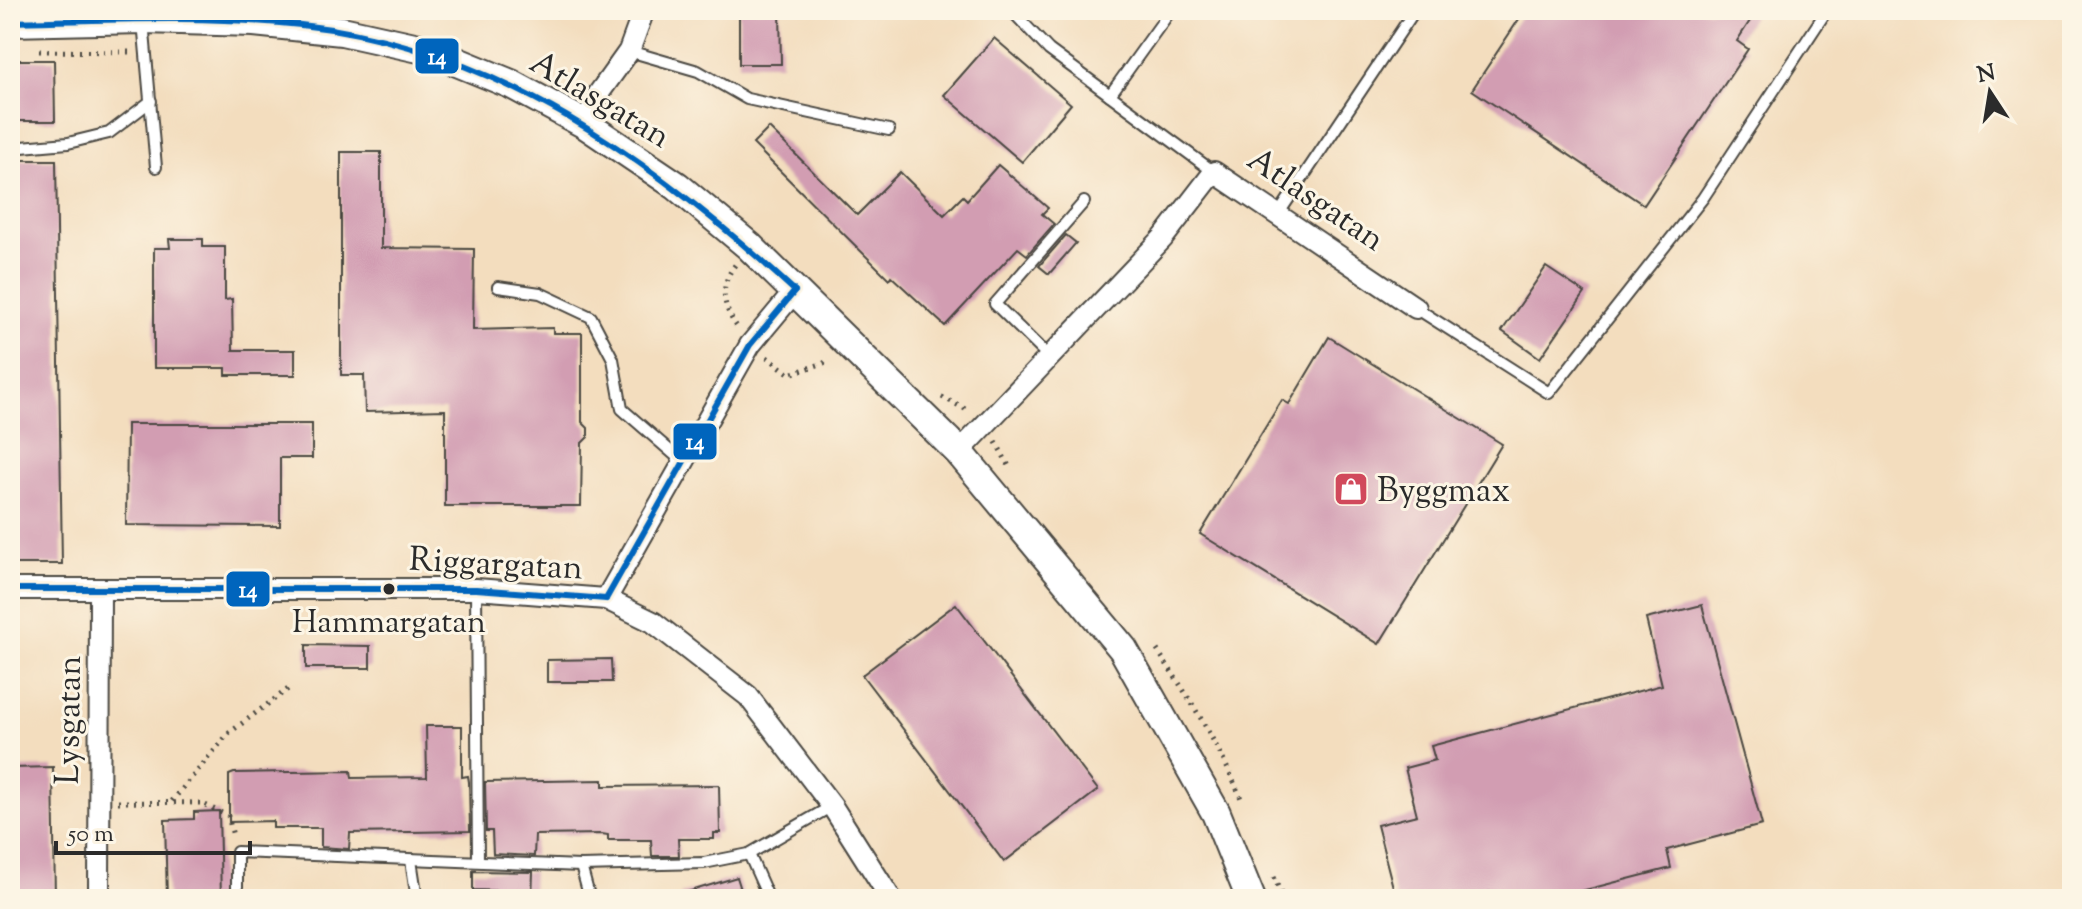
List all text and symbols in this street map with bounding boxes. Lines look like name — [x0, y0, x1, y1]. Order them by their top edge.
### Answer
line badge: 14 — [414, 37, 460, 75]
street label: Atlasgatan — [519, 40, 679, 162]
text: 14 — [428, 43, 446, 75]
north arrow — [1950, 52, 2030, 132]
text: N — [1975, 58, 1999, 93]
street label: Atlasgatan — [1236, 137, 1394, 265]
line badge: 14 — [672, 422, 718, 461]
text: 14 — [686, 428, 704, 460]
place label: Byggmax — [1377, 468, 1510, 517]
shop icon: Byggmax — [1332, 470, 1370, 508]
street label: Riggargatan — [408, 536, 584, 595]
line badge: 14 — [225, 570, 271, 608]
text: 14 — [239, 576, 257, 608]
marker: Hammargatan — [381, 581, 397, 597]
place label: Hammargatan — [292, 601, 486, 647]
street label: Lysgatan — [45, 655, 96, 785]
scale bar — [56, 805, 250, 855]
text: 50 m — [66, 818, 114, 852]

